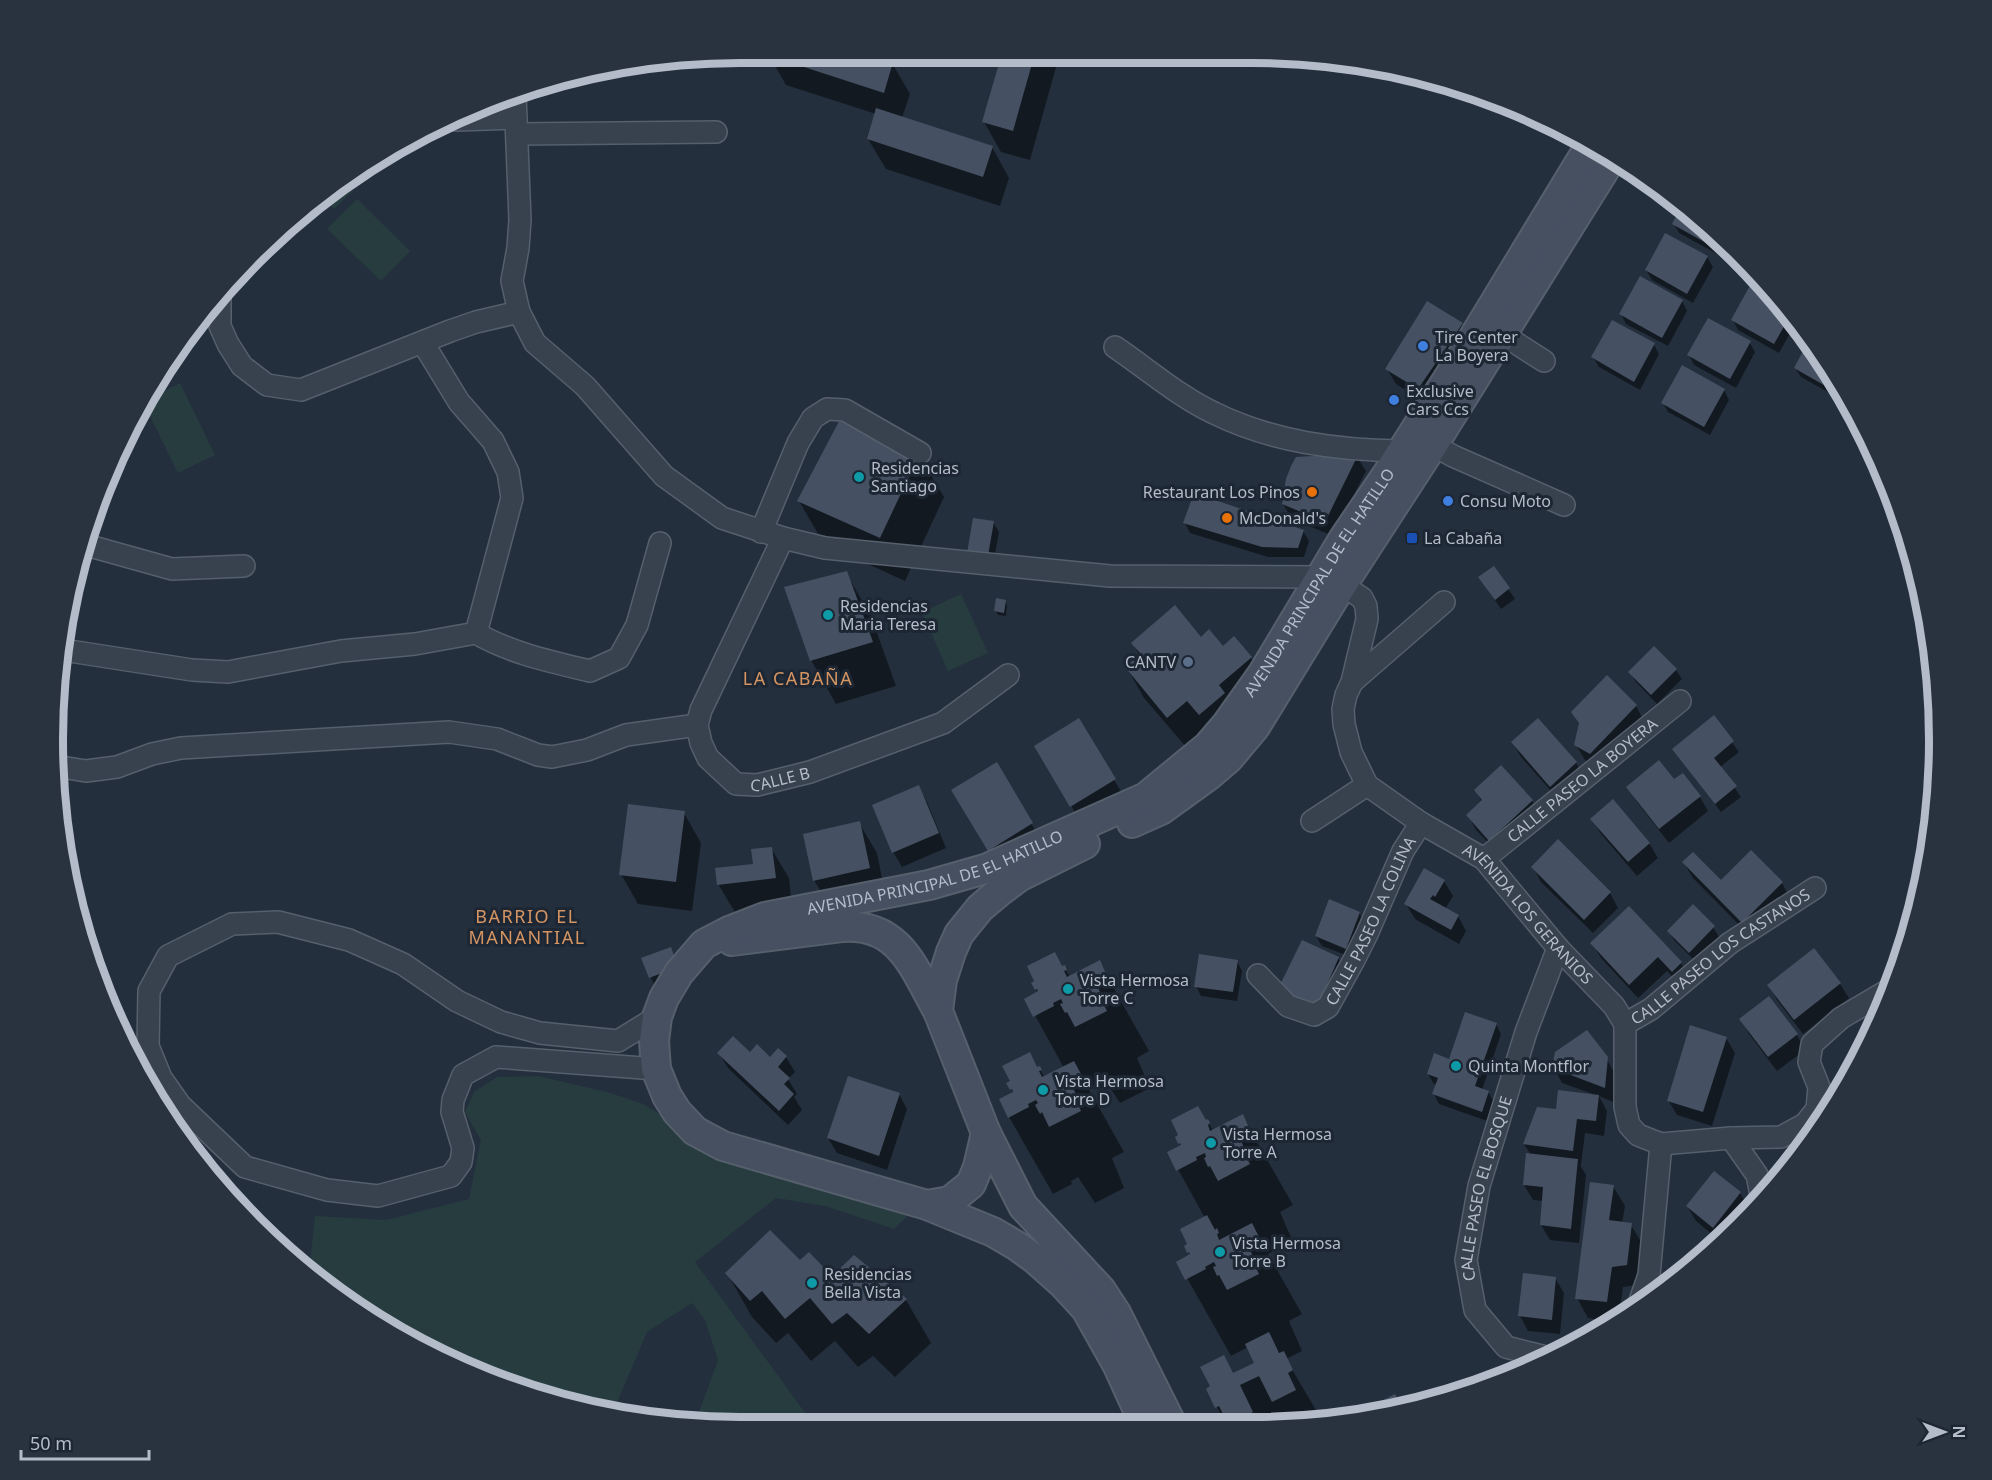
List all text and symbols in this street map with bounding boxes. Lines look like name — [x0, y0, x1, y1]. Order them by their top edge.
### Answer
place label: Tire Center La Boyera — [1435, 326, 1518, 366]
marker: Tire Center La Boyera — [1416, 339, 1430, 353]
place label: Exclusive Cars Ccs — [1406, 380, 1474, 420]
marker: Exclusive Cars Ccs — [1387, 393, 1401, 407]
place label: Residencias Santiago — [871, 457, 959, 497]
street label: AVENIDA PRINCIPAL DE EL HATILLO — [1239, 464, 1399, 701]
marker: Residencias Santiago — [852, 470, 866, 484]
place label: Restaurant Los Pinos — [1143, 481, 1300, 503]
marker: Restaurant Los Pinos — [1305, 485, 1319, 499]
place label: Consu Moto — [1460, 490, 1551, 512]
marker: Consu Moto — [1441, 494, 1455, 508]
place label: McDonald's — [1239, 507, 1326, 529]
marker: McDonald's — [1220, 511, 1234, 525]
place label: La Cabaña — [1424, 527, 1502, 549]
marker: La Cabaña — [1405, 531, 1419, 545]
place label: Residencias Maria Teresa — [840, 595, 936, 635]
marker: Residencias Maria Teresa — [821, 608, 835, 622]
place label: CANTV — [1125, 651, 1176, 673]
marker: CANTV — [1181, 655, 1195, 669]
district label: LA CABAÑA — [743, 666, 853, 690]
street label: CALLE PASEO LA BOYERA — [1502, 712, 1663, 847]
street label: CALLE B — [750, 761, 812, 796]
street label: AVENIDA PRINCIPAL DE EL HATILLO — [805, 825, 1066, 920]
street label: CALLE PASEO LA COLINA — [1320, 831, 1421, 1009]
street label: AVENIDA LOS GERANIOS — [1459, 838, 1598, 989]
street label: CALLE PASEO LOS CASTANOS — [1626, 883, 1814, 1030]
district label: BARRIO EL MANANTIAL — [468, 904, 586, 949]
place label: Vista Hermosa Torre C — [1080, 969, 1189, 1009]
marker: Vista Hermosa Torre C — [1061, 982, 1075, 996]
place label: Quinta Montflor — [1468, 1055, 1589, 1077]
marker: Quinta Montflor — [1449, 1059, 1463, 1073]
place label: Vista Hermosa Torre D — [1055, 1070, 1164, 1110]
marker: Vista Hermosa Torre D — [1036, 1083, 1050, 1097]
street label: CALLE PASEO EL BOSQUE — [1455, 1093, 1517, 1283]
place label: Vista Hermosa Torre A — [1223, 1123, 1332, 1163]
marker: Vista Hermosa Torre A — [1204, 1136, 1218, 1150]
place label: Vista Hermosa Torre B — [1232, 1232, 1341, 1272]
marker: Vista Hermosa Torre B — [1213, 1245, 1227, 1259]
place label: Residencias Bella Vista — [824, 1263, 912, 1303]
marker: Residencias Bella Vista — [805, 1276, 819, 1290]
north arrow — [1914, 1402, 1974, 1462]
scale bar — [21, 1423, 148, 1461]
text: N — [1948, 1425, 1970, 1439]
text: 50 m — [30, 1431, 72, 1455]

